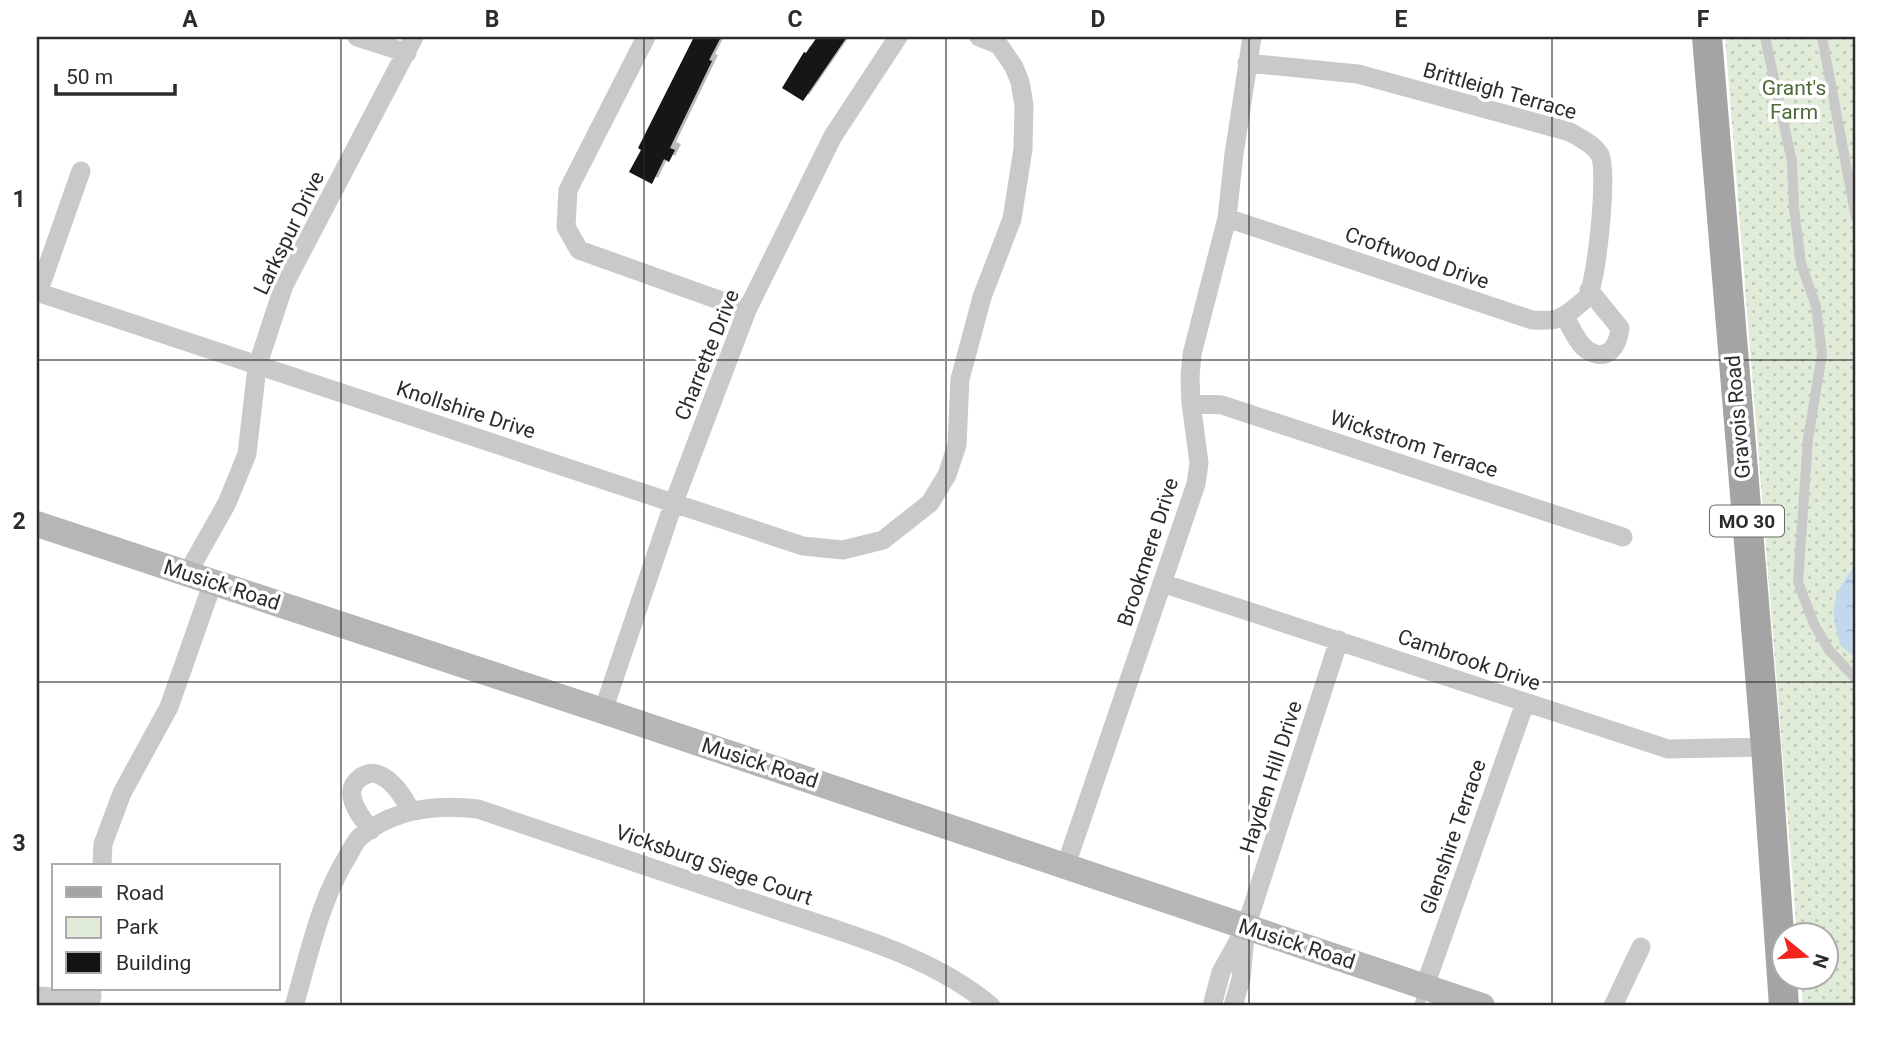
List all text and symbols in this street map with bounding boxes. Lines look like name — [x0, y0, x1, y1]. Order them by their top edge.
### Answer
text: A — [182, 6, 198, 33]
text: B — [485, 6, 499, 33]
text: C — [787, 6, 803, 33]
text: D — [1091, 6, 1105, 33]
text: E — [1395, 6, 1408, 33]
text: F — [1697, 6, 1710, 33]
scale bar — [56, 52, 175, 96]
street label: Brittleigh Terrace — [1420, 58, 1580, 124]
text: 50 m — [66, 65, 113, 89]
park label: Grant's Farm — [1762, 76, 1826, 124]
street label: Larkspur Drive — [249, 167, 329, 299]
text: 1 — [12, 186, 26, 213]
street label: Croftwood Drive — [1342, 222, 1492, 294]
street label: Charrette Drive — [670, 286, 744, 424]
street label: Gravois Road — [1721, 354, 1755, 480]
street label: Knollshire Drive — [393, 376, 539, 444]
street label: Wickstrom Terrace — [1327, 406, 1501, 482]
street label: Brookmere Drive — [1113, 475, 1183, 629]
road number: MO 30 — [1710, 506, 1784, 536]
text: 2 — [12, 508, 26, 535]
street label: Musick Road — [161, 555, 283, 615]
street label: Cambrook Drive — [1395, 624, 1543, 696]
street label: Hayden Hill Drive — [1235, 698, 1307, 856]
street label: Musick Road — [699, 733, 821, 793]
street label: Glenshire Terrace — [1415, 756, 1491, 918]
street label: Vicksburg Siege Court — [612, 820, 816, 910]
text: 3 — [12, 830, 26, 857]
legend — [52, 864, 280, 990]
text: Road — [116, 881, 164, 905]
street label: Musick Road — [1236, 914, 1358, 974]
text: Park — [116, 915, 159, 939]
north arrow — [1770, 920, 1840, 990]
text: Building — [116, 951, 191, 975]
text: N — [1808, 951, 1834, 971]

